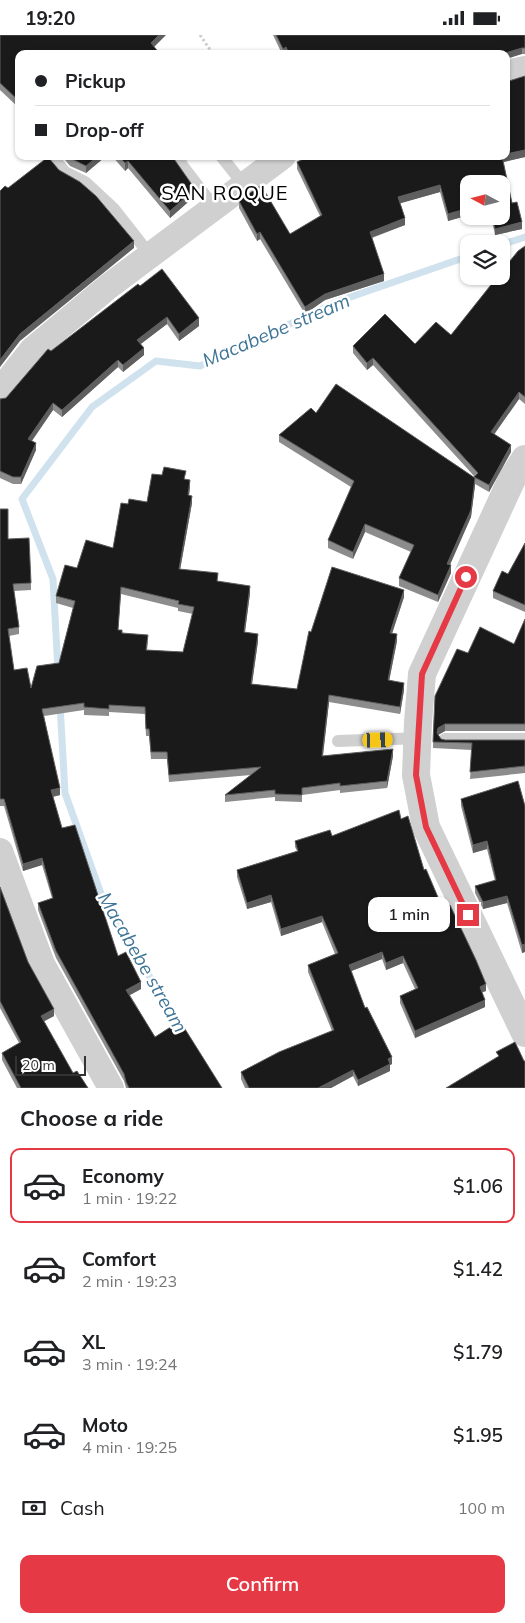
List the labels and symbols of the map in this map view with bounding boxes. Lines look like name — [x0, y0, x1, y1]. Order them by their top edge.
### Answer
north arrow — [460, 175, 510, 225]
district label: SAN ROQUE — [161, 180, 289, 205]
water label: Macabebe stream — [199, 288, 353, 372]
route start — [455, 566, 477, 588]
car — [362, 732, 393, 748]
water label: Macabebe stream — [93, 888, 193, 1036]
callout: 1 min — [368, 897, 450, 933]
route end — [457, 904, 479, 926]
scale bar — [15, 1053, 86, 1076]

